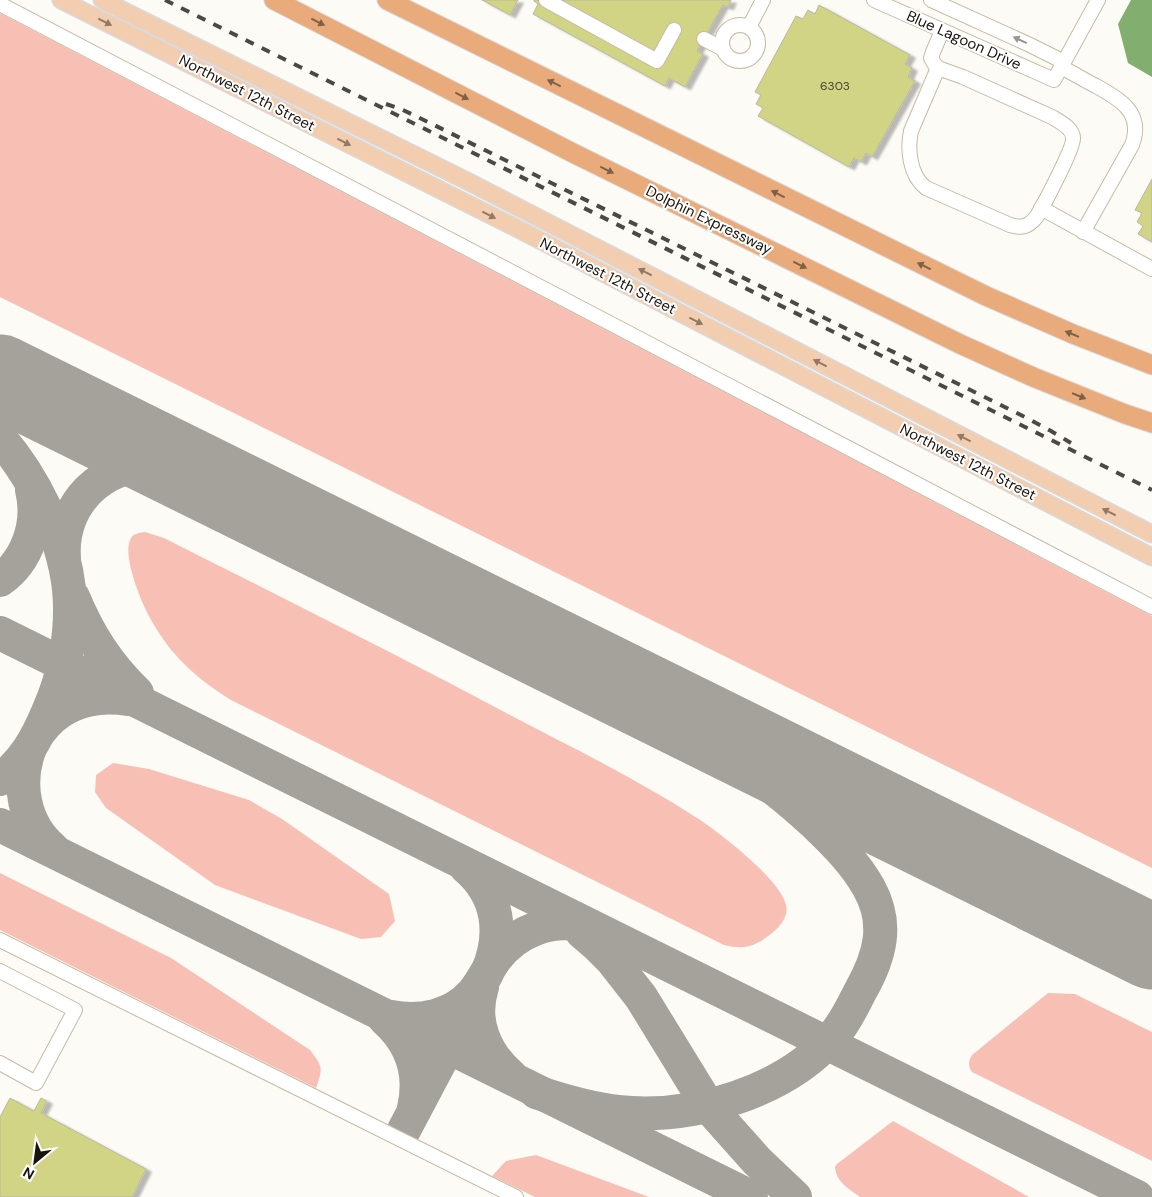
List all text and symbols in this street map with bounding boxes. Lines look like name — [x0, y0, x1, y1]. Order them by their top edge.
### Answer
street label: Blue Lagoon Drive — [903, 6, 1025, 74]
one-way arrow — [98, 18, 112, 26]
one-way arrow — [310, 18, 325, 26]
one-way arrow — [1013, 36, 1027, 44]
street label: Northwest 12th Street — [175, 50, 319, 136]
one-way arrow — [546, 78, 561, 87]
house number: 6303 — [820, 78, 850, 94]
one-way arrow — [455, 92, 470, 100]
one-way arrow — [337, 138, 351, 146]
one-way arrow — [600, 166, 614, 174]
street label: Dolphin Expressway — [643, 181, 776, 260]
one-way arrow — [771, 190, 786, 198]
one-way arrow — [482, 211, 496, 219]
street label: Northwest 12th Street — [536, 233, 680, 319]
one-way arrow — [793, 261, 807, 269]
one-way arrow — [917, 262, 931, 270]
one-way arrow — [637, 268, 652, 276]
one-way arrow — [689, 317, 703, 325]
one-way arrow — [1065, 329, 1079, 337]
one-way arrow — [813, 359, 827, 367]
one-way arrow — [1071, 392, 1086, 400]
street label: Northwest 12th Street — [896, 419, 1040, 505]
one-way arrow — [957, 434, 971, 442]
one-way arrow — [1101, 508, 1116, 516]
north arrow — [10, 1137, 60, 1187]
text: N — [20, 1163, 38, 1184]

